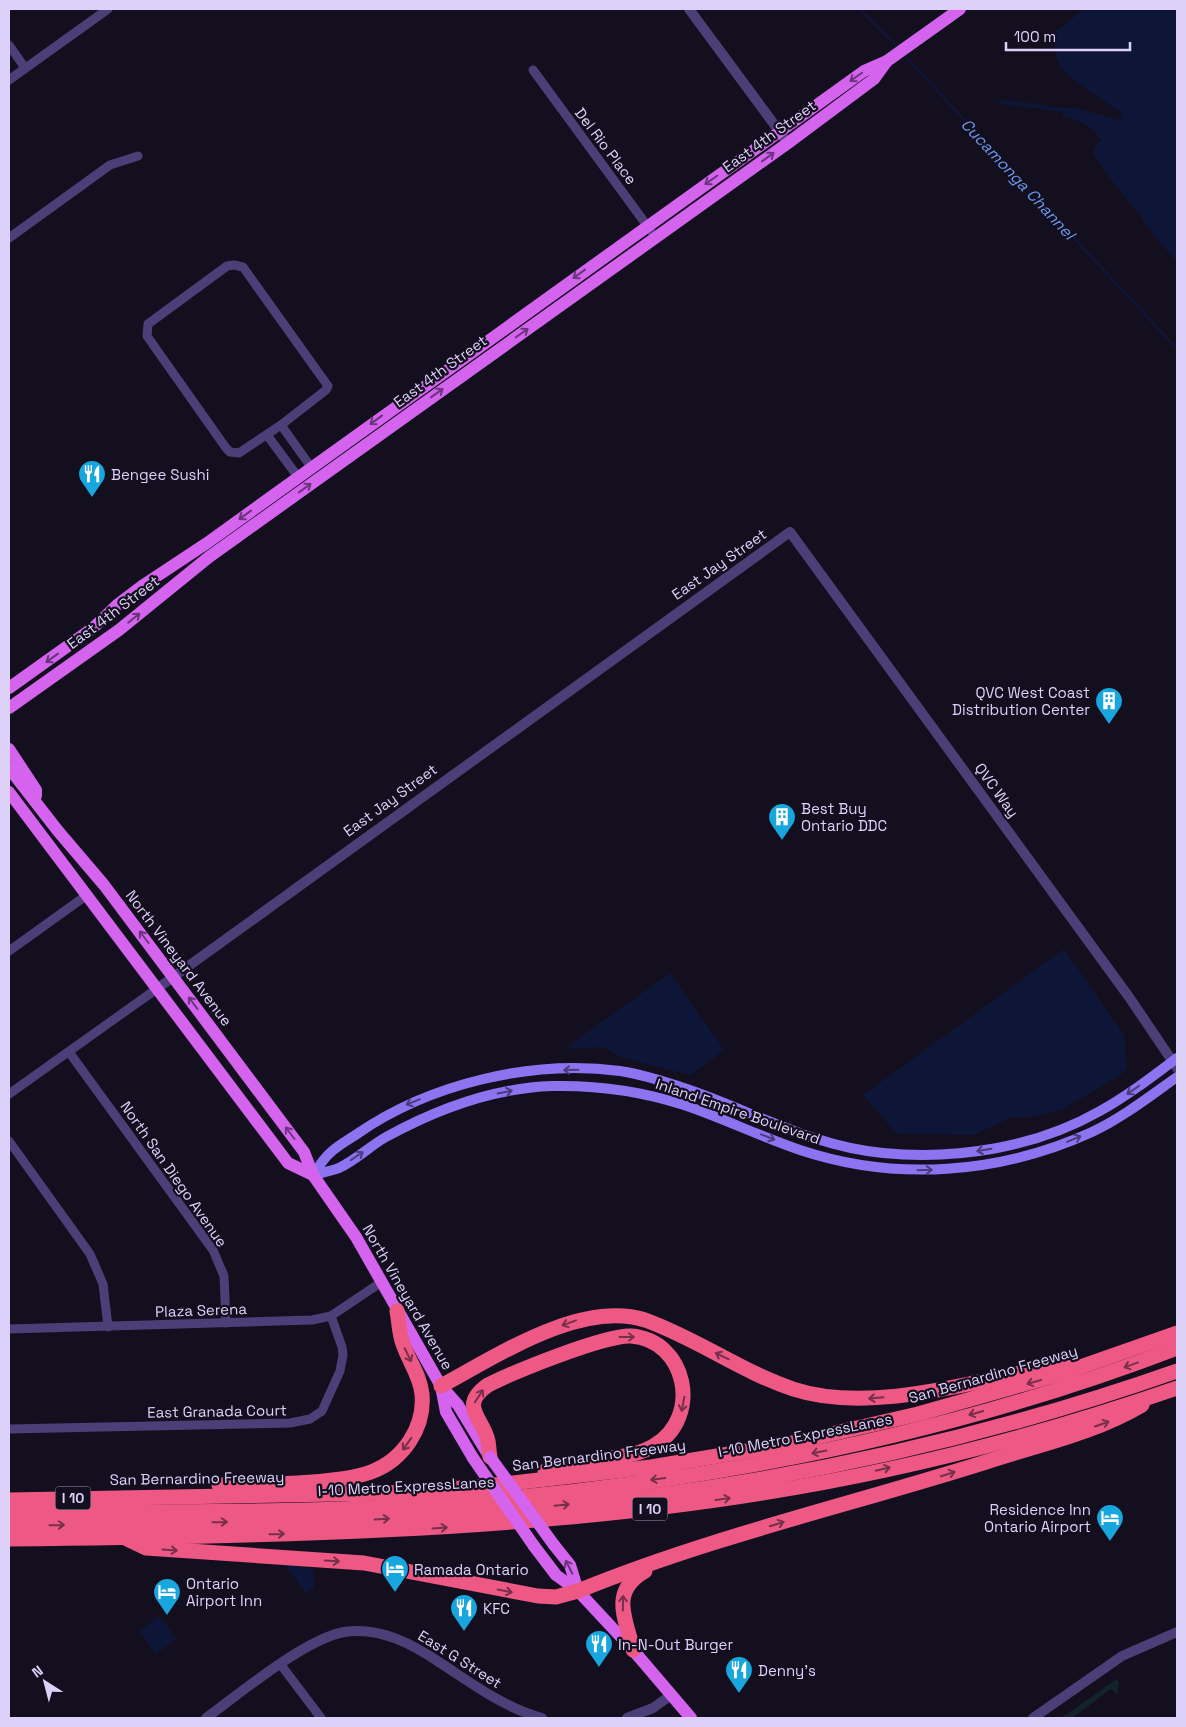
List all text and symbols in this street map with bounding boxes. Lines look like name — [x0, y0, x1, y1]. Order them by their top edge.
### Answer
scale bar — [1006, 20, 1130, 52]
text: 100 m — [1014, 27, 1056, 46]
one-way arrow — [849, 72, 863, 82]
street label: East 4th Street — [719, 96, 819, 176]
street label: Del Rio Place — [571, 104, 641, 188]
water label: Cucamonga Channel — [956, 114, 1081, 246]
one-way arrow — [761, 152, 774, 163]
one-way arrow — [705, 175, 719, 185]
one-way arrow — [572, 269, 586, 279]
one-way arrow — [515, 328, 529, 338]
street label: East 4th Street — [390, 331, 490, 411]
one-way arrow — [430, 388, 444, 398]
one-way arrow — [369, 415, 383, 425]
restaurant icon: Bengee Sushi — [77, 459, 107, 498]
place label: Bengee Sushi — [111, 465, 209, 484]
one-way arrow — [297, 483, 311, 493]
one-way arrow — [239, 510, 252, 521]
street label: East Jay Street — [668, 524, 770, 604]
street label: East 4th Street — [63, 571, 163, 653]
one-way arrow — [127, 613, 140, 624]
one-way arrow — [46, 652, 59, 663]
place label: QVC West Coast Distribution Center — [952, 683, 1090, 719]
building icon: QVC West Coast Distribution Center — [1094, 686, 1124, 725]
street label: QVC Way — [971, 759, 1023, 821]
street label: East Jay Street — [339, 760, 441, 840]
place label: Best Buy Ontario DDC — [801, 799, 887, 835]
building icon: Best Buy Ontario DDC — [767, 802, 797, 841]
street label: North Vineyard Avenue — [122, 886, 236, 1030]
one-way arrow — [138, 931, 149, 944]
one-way arrow — [187, 997, 198, 1010]
one-way arrow — [563, 1065, 580, 1075]
street label: Inland Empire Boulevard — [653, 1074, 823, 1148]
one-way arrow — [1126, 1085, 1140, 1095]
one-way arrow — [497, 1087, 513, 1096]
street label: North San Diego Avenue — [116, 1097, 232, 1251]
one-way arrow — [406, 1098, 421, 1107]
one-way arrow — [285, 1126, 295, 1140]
one-way arrow — [759, 1133, 775, 1142]
one-way arrow — [1066, 1134, 1081, 1143]
one-way arrow — [976, 1146, 992, 1156]
one-way arrow — [350, 1151, 364, 1161]
one-way arrow — [917, 1165, 933, 1175]
street label: North Vineyard Avenue — [358, 1221, 458, 1373]
street label: Plaza Serena — [155, 1299, 248, 1321]
one-way arrow — [562, 1319, 577, 1328]
one-way arrow — [618, 1332, 635, 1342]
street label: San Bernardino Freeway — [906, 1341, 1080, 1407]
one-way arrow — [403, 1348, 413, 1363]
one-way arrow — [715, 1350, 730, 1360]
one-way arrow — [1124, 1361, 1140, 1370]
one-way arrow — [1026, 1377, 1042, 1387]
one-way arrow — [473, 1389, 484, 1403]
one-way arrow — [868, 1393, 884, 1402]
one-way arrow — [677, 1396, 687, 1412]
street label: East Granada Court — [147, 1400, 287, 1422]
street label: I-10 Metro ExpressLanes — [716, 1409, 894, 1461]
one-way arrow — [969, 1409, 985, 1419]
one-way arrow — [1094, 1418, 1110, 1428]
street label: San Bernardino Freeway — [511, 1435, 687, 1475]
one-way arrow — [402, 1437, 412, 1451]
one-way arrow — [811, 1448, 827, 1457]
one-way arrow — [874, 1464, 890, 1473]
street label: San Bernardino Freeway — [109, 1467, 285, 1489]
one-way arrow — [939, 1468, 955, 1478]
street label: I-10 Metro ExpressLanes — [317, 1472, 495, 1500]
one-way arrow — [651, 1474, 667, 1484]
road number: I 10 — [56, 1486, 90, 1510]
one-way arrow — [715, 1494, 731, 1504]
road number: I 10 — [632, 1498, 668, 1520]
one-way arrow — [554, 1500, 570, 1510]
place label: Residence Inn Ontario Airport — [984, 1500, 1091, 1536]
hotel icon: Residence Inn Ontario Airport — [1095, 1503, 1125, 1542]
one-way arrow — [374, 1514, 390, 1523]
one-way arrow — [212, 1517, 228, 1527]
one-way arrow — [768, 1519, 784, 1529]
one-way arrow — [49, 1520, 65, 1530]
one-way arrow — [431, 1523, 447, 1532]
one-way arrow — [269, 1530, 285, 1539]
one-way arrow — [162, 1545, 178, 1554]
hotel icon: Ramada Ontario — [380, 1554, 410, 1593]
one-way arrow — [324, 1557, 340, 1566]
one-way arrow — [564, 1559, 574, 1574]
place label: Ramada Ontario — [414, 1560, 529, 1579]
place label: Ontario Airport Inn — [186, 1574, 262, 1610]
hotel icon: Ontario Airport Inn — [152, 1577, 182, 1616]
one-way arrow — [497, 1587, 513, 1596]
restaurant icon: KFC — [449, 1593, 479, 1632]
one-way arrow — [618, 1595, 628, 1611]
place label: KFC — [483, 1599, 510, 1618]
street label: East G Street — [415, 1626, 505, 1692]
restaurant icon: In-N-Out Burger — [584, 1629, 614, 1668]
place label: In-N-Out Burger — [618, 1635, 733, 1654]
restaurant icon: Denny's — [724, 1655, 754, 1694]
north arrow — [20, 1657, 70, 1707]
text: N — [28, 1661, 46, 1682]
place label: Denny's — [758, 1661, 816, 1680]

